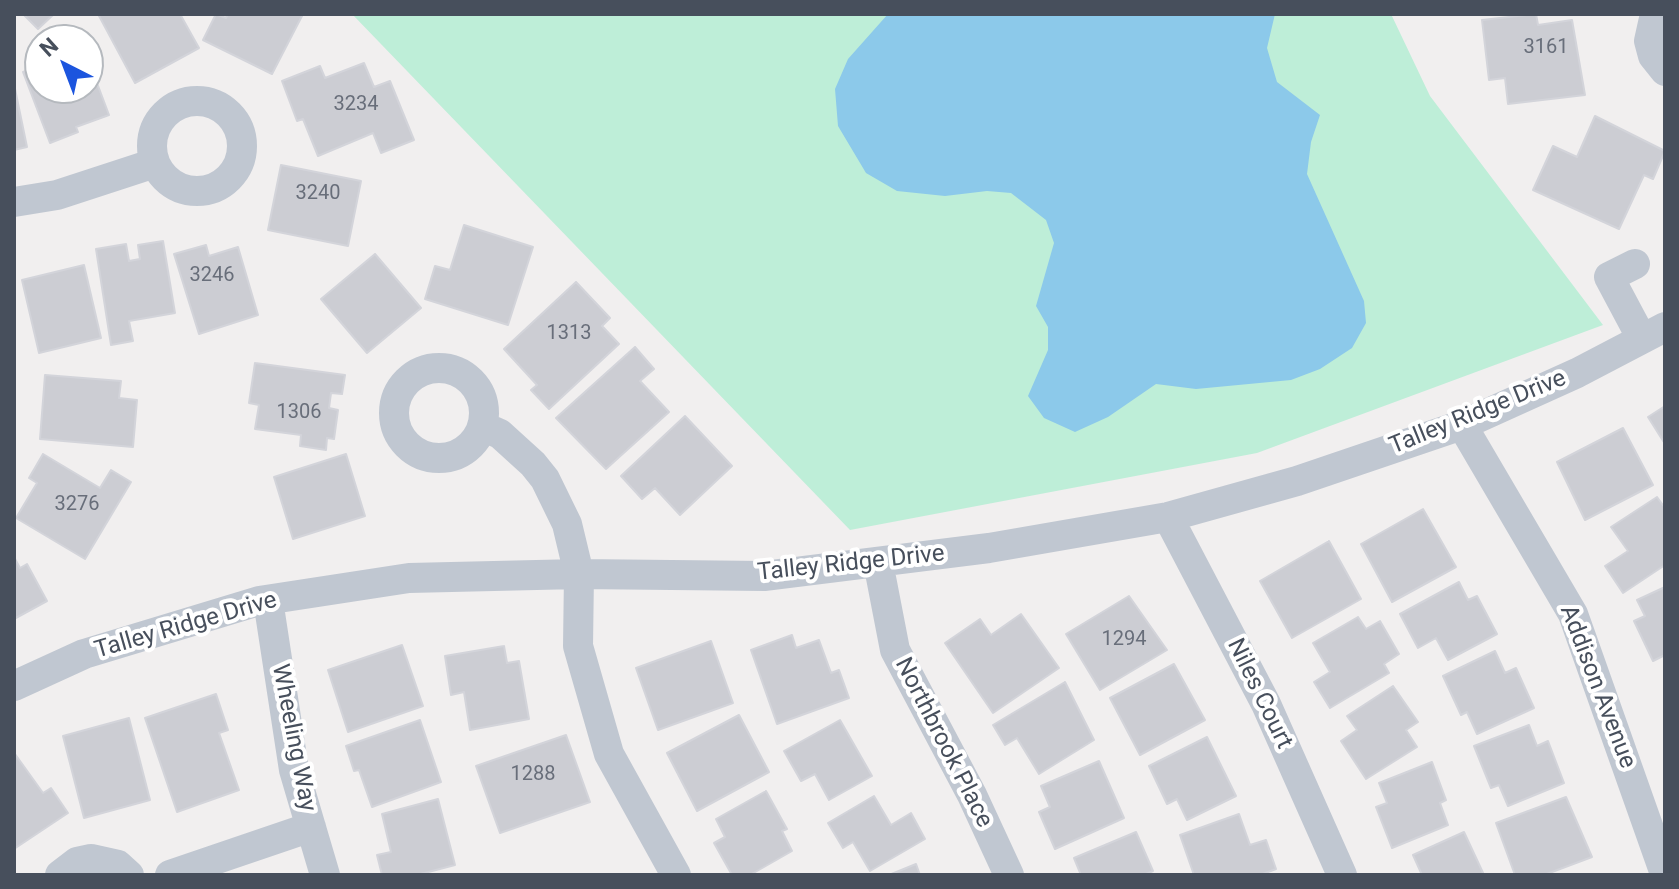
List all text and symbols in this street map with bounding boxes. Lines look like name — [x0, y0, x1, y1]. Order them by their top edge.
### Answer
north arrow — [24, 24, 104, 104]
text: N — [35, 33, 63, 62]
house number: 3161 — [1524, 36, 1568, 60]
house number: 3234 — [334, 93, 378, 117]
house number: 3240 — [296, 182, 340, 206]
house number: 3246 — [190, 264, 234, 288]
house number: 1313 — [547, 322, 591, 346]
street label: Talley Ridge Drive — [1386, 364, 1570, 462]
house number: 1306 — [277, 401, 321, 425]
house number: 3276 — [55, 493, 99, 517]
street label: Talley Ridge Drive — [756, 540, 946, 588]
street label: Talley Ridge Drive — [92, 586, 280, 666]
street label: Addison Avenue — [1553, 601, 1641, 773]
house number: 1294 — [1102, 628, 1146, 652]
street label: Niles Court — [1220, 634, 1298, 754]
street label: Northbrook Place — [888, 653, 998, 833]
street label: Wheeling Way — [265, 662, 321, 814]
house number: 1288 — [511, 763, 555, 787]

